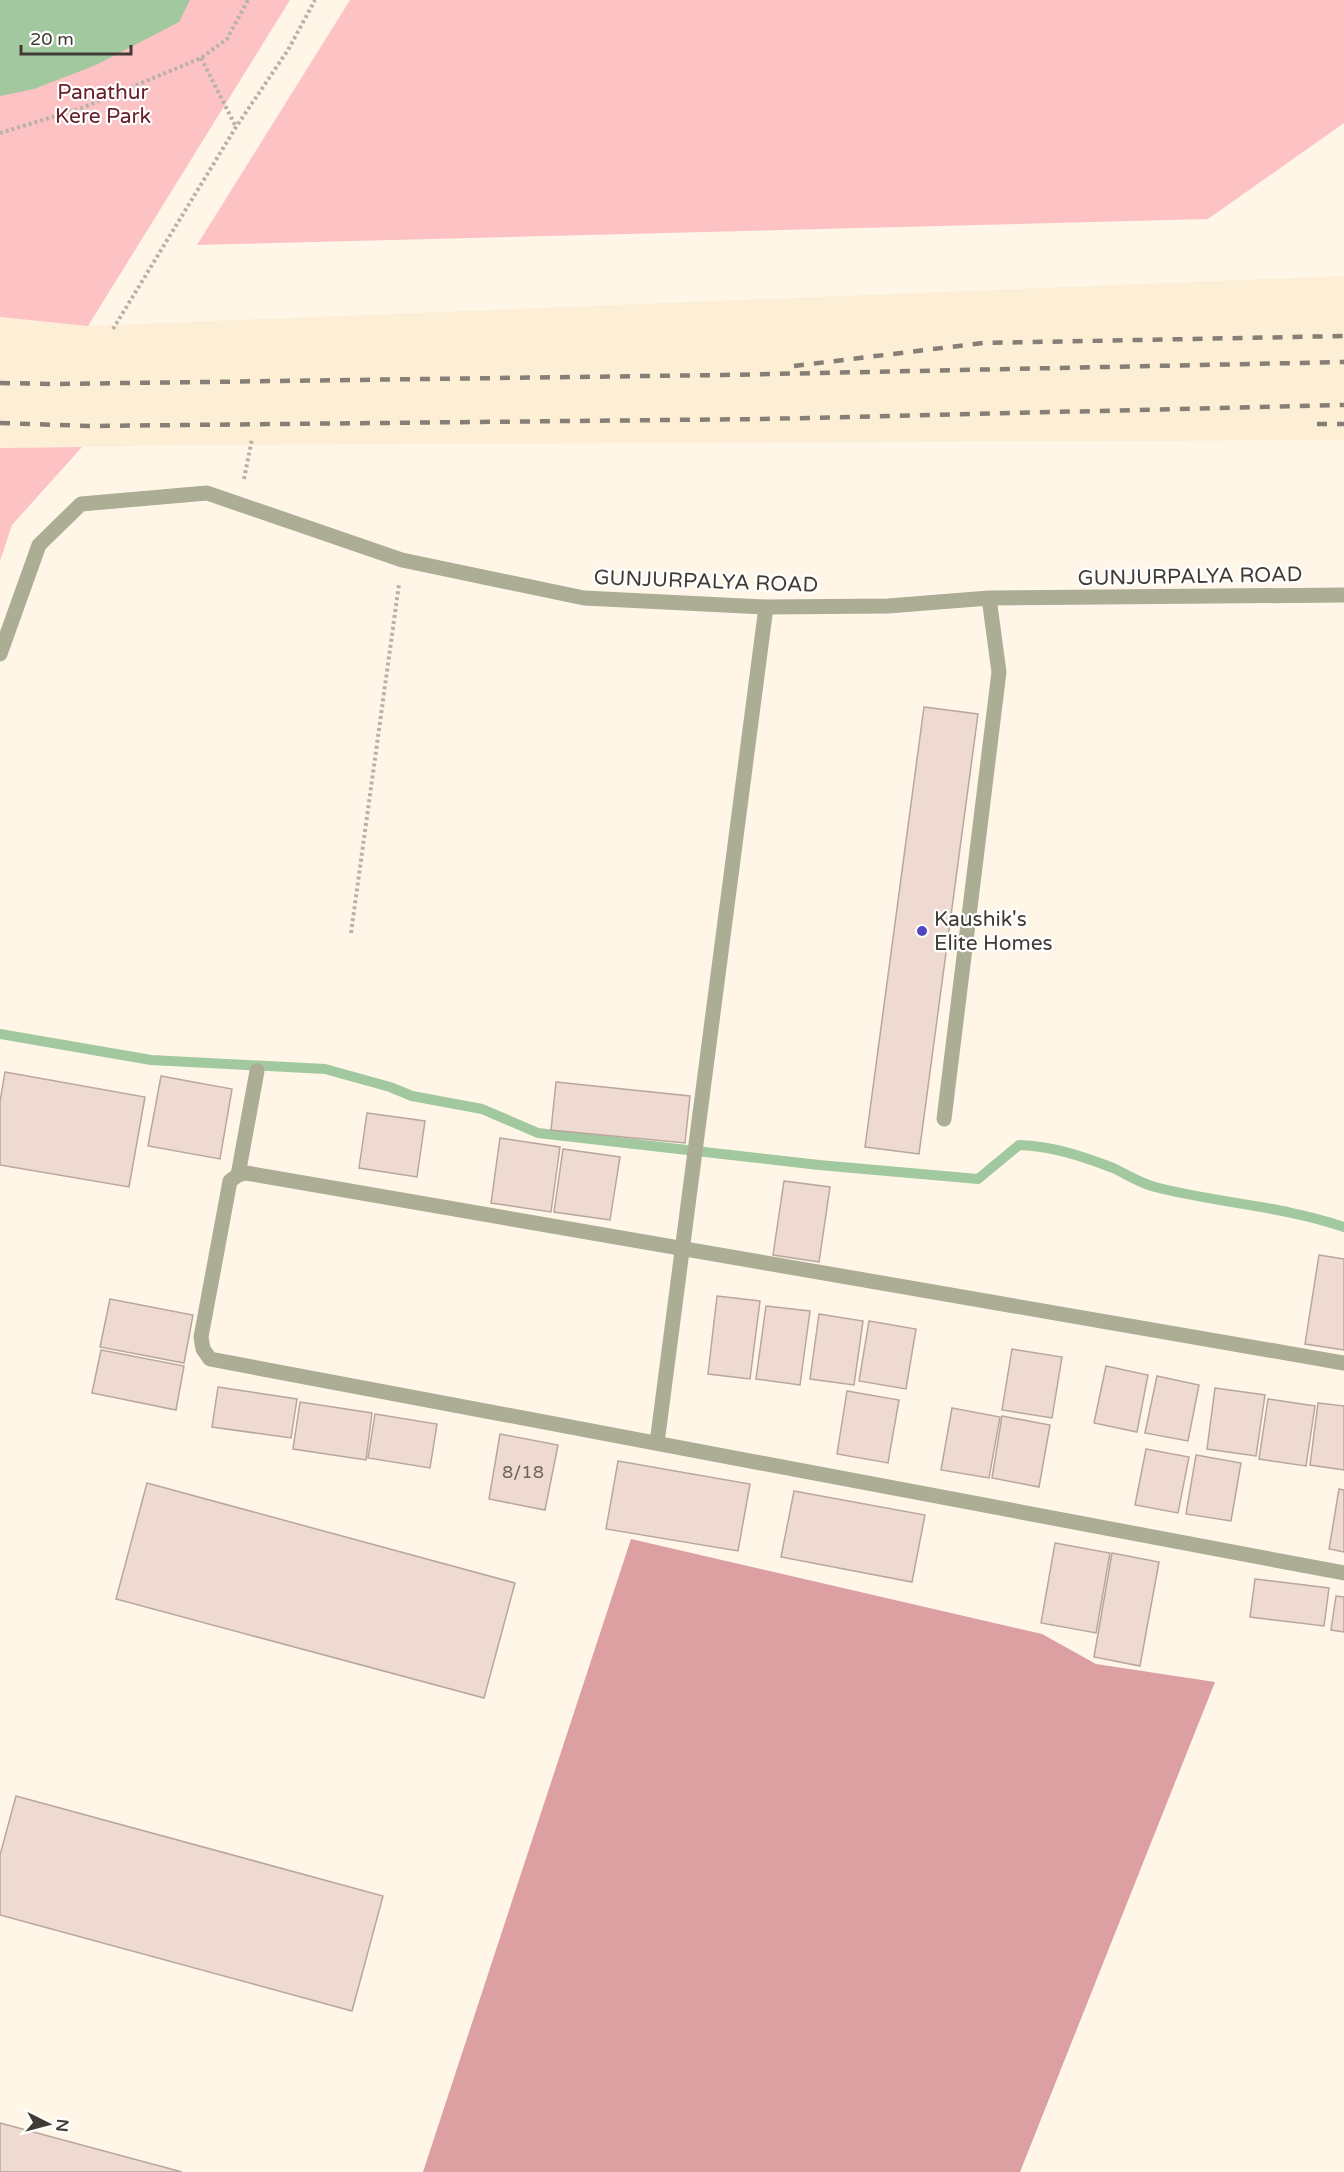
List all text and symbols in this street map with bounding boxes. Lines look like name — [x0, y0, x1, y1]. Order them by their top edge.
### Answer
scale bar — [21, 18, 130, 56]
text: 20 m — [30, 28, 74, 50]
park label: Panathur Kere Park — [55, 80, 151, 129]
street label: GUNJURPALYA ROAD — [1077, 562, 1303, 591]
street label: GUNJURPALYA ROAD — [593, 565, 819, 598]
place label: Kaushik's Elite Homes — [934, 907, 1053, 956]
marker: Kaushik's Elite Homes — [915, 924, 929, 938]
house number: 8/18 — [502, 1461, 544, 1483]
north arrow — [18, 2094, 78, 2154]
text: N — [51, 2118, 73, 2133]

